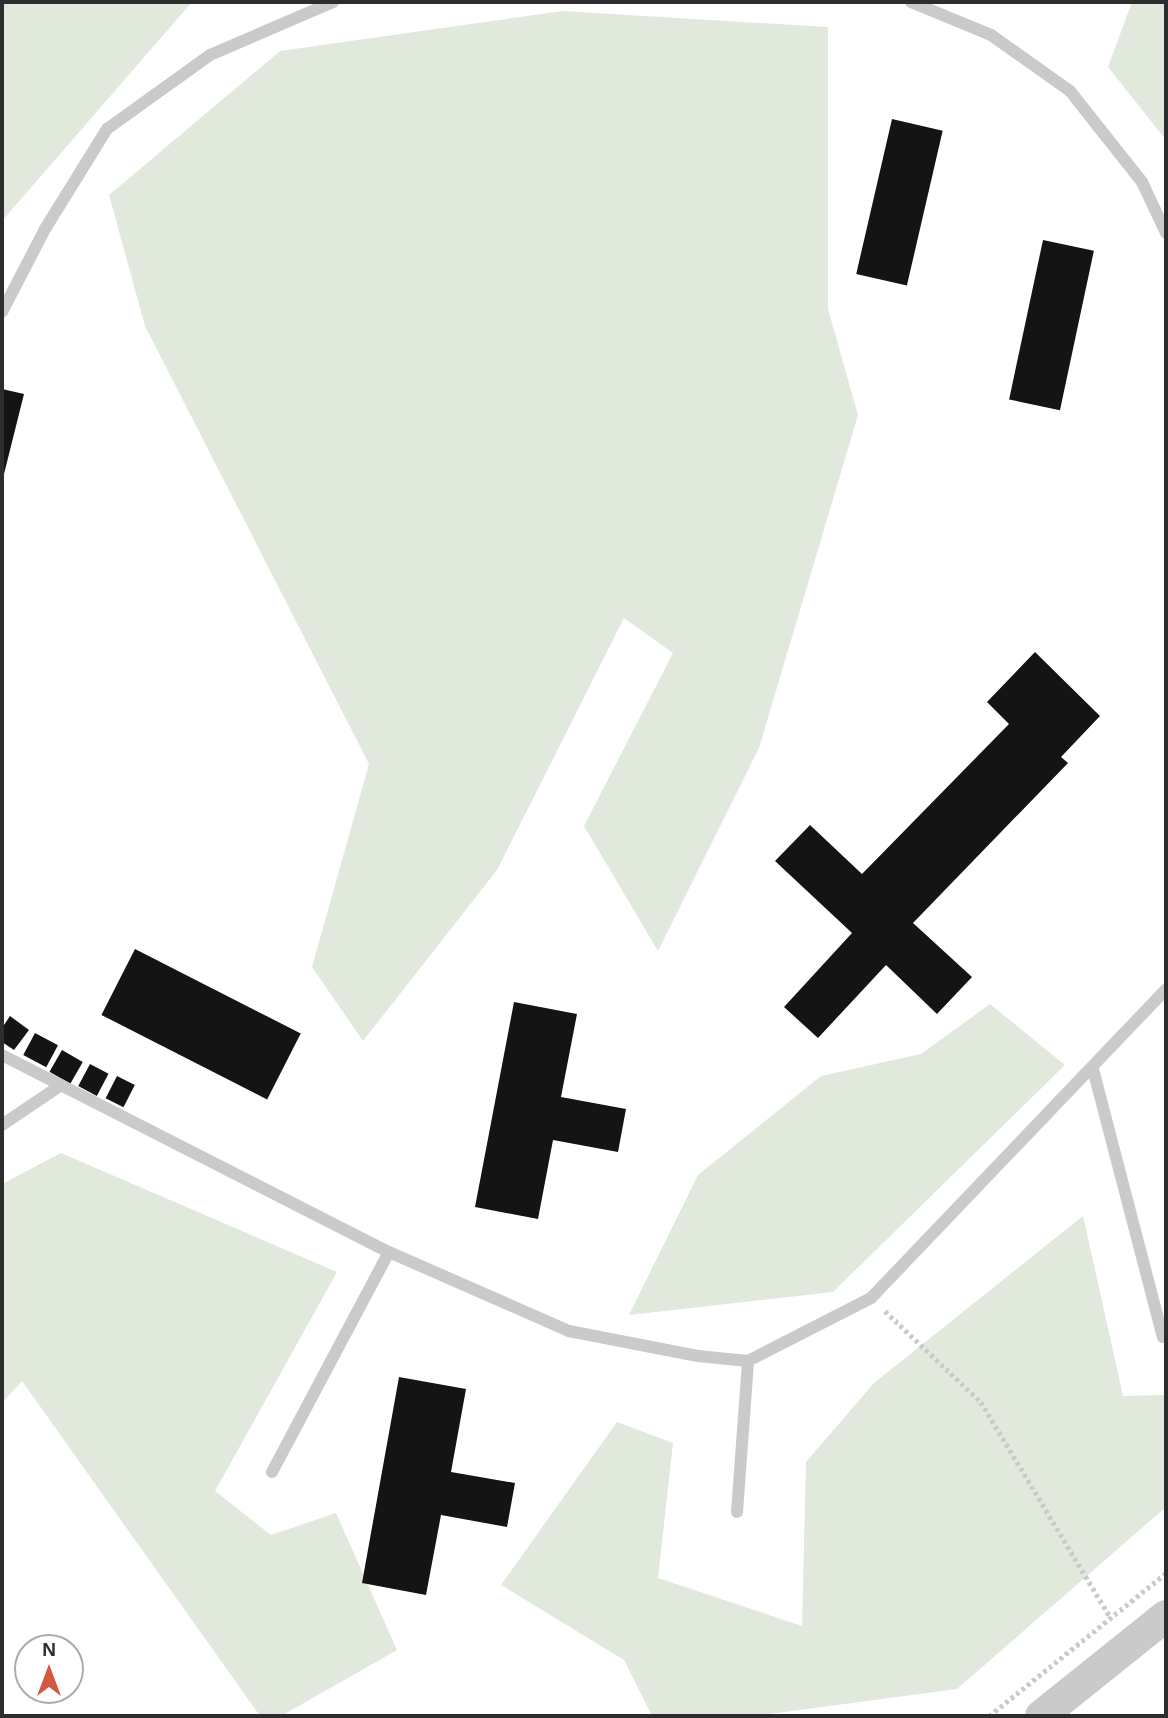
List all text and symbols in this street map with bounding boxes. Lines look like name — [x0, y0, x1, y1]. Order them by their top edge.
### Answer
north arrow — [14, 1634, 84, 1704]
text: N — [42, 1639, 56, 1660]

